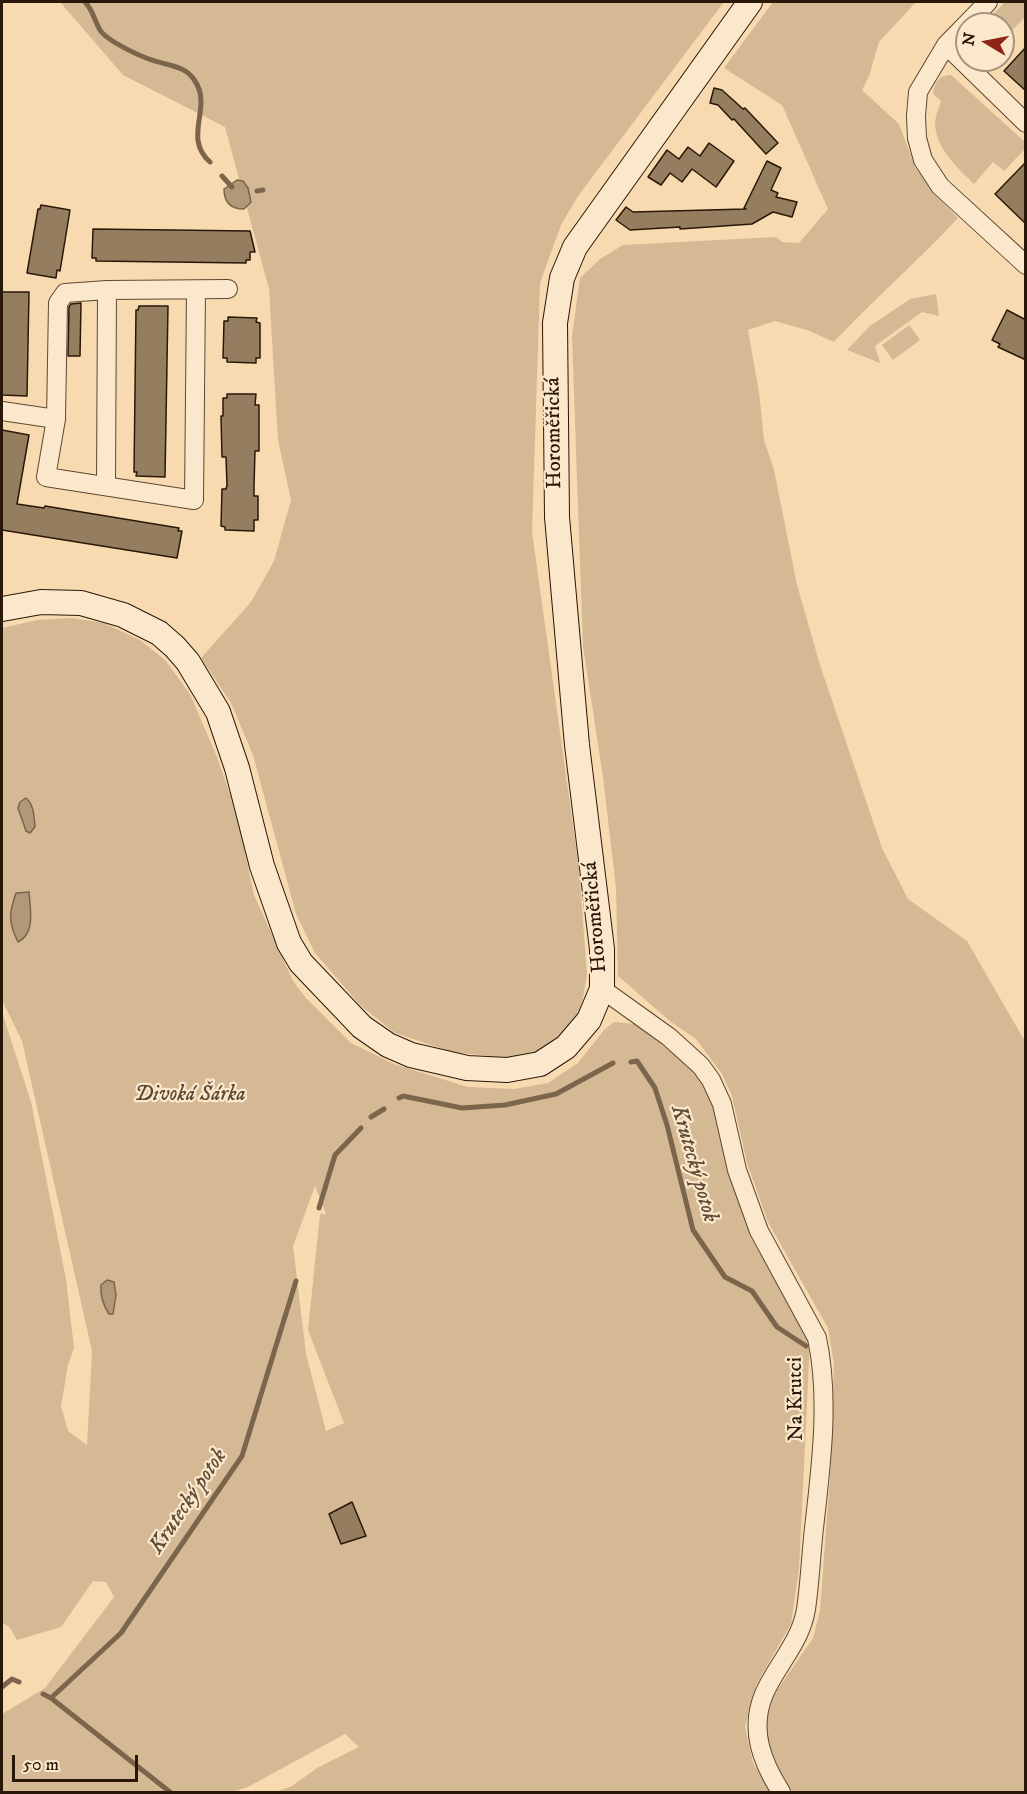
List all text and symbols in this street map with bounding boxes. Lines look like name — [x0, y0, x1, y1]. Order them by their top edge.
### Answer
north arrow — [955, 12, 1015, 72]
text: N — [958, 31, 980, 47]
street label: Horoměřická — [541, 377, 569, 489]
street label: Horoměřická — [579, 860, 613, 974]
park label: Divoká Šárka — [134, 1083, 246, 1109]
water label: Krutecký potok — [664, 1102, 722, 1226]
street label: Na Krutci — [784, 1357, 810, 1441]
water label: Krutecký potok — [144, 1445, 234, 1559]
scale bar — [15, 1743, 141, 1781]
text: 50 m — [23, 1754, 59, 1776]

